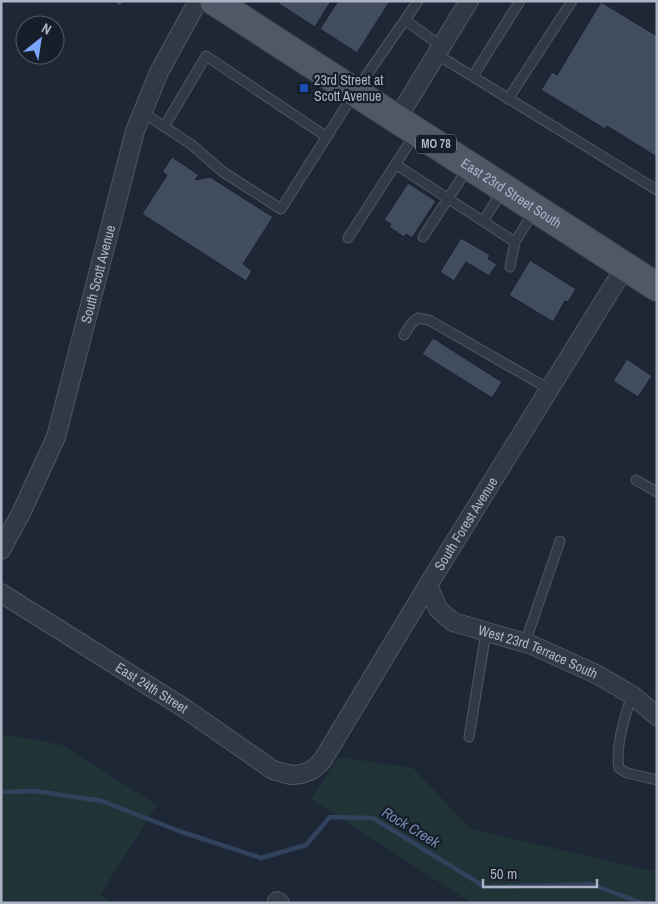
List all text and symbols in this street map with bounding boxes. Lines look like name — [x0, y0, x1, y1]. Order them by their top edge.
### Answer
north arrow — [15, 15, 65, 65]
text: N — [38, 19, 55, 39]
place label: 23rd Street at Scott Avenue — [314, 71, 384, 105]
marker: 23rd Street at Scott Avenue — [298, 82, 310, 94]
road number: MO 78 — [416, 134, 456, 154]
street label: East 23rd Street South — [458, 154, 565, 232]
street label: South Scott Avenue — [77, 223, 119, 325]
street label: South Forest Avenue — [430, 474, 502, 574]
street label: West 23rd Terrace South — [476, 621, 601, 683]
street label: East 24th Street — [112, 658, 192, 717]
water label: Rock Creek — [378, 801, 445, 853]
scale bar — [483, 856, 597, 888]
text: 50 m — [490, 863, 517, 884]

